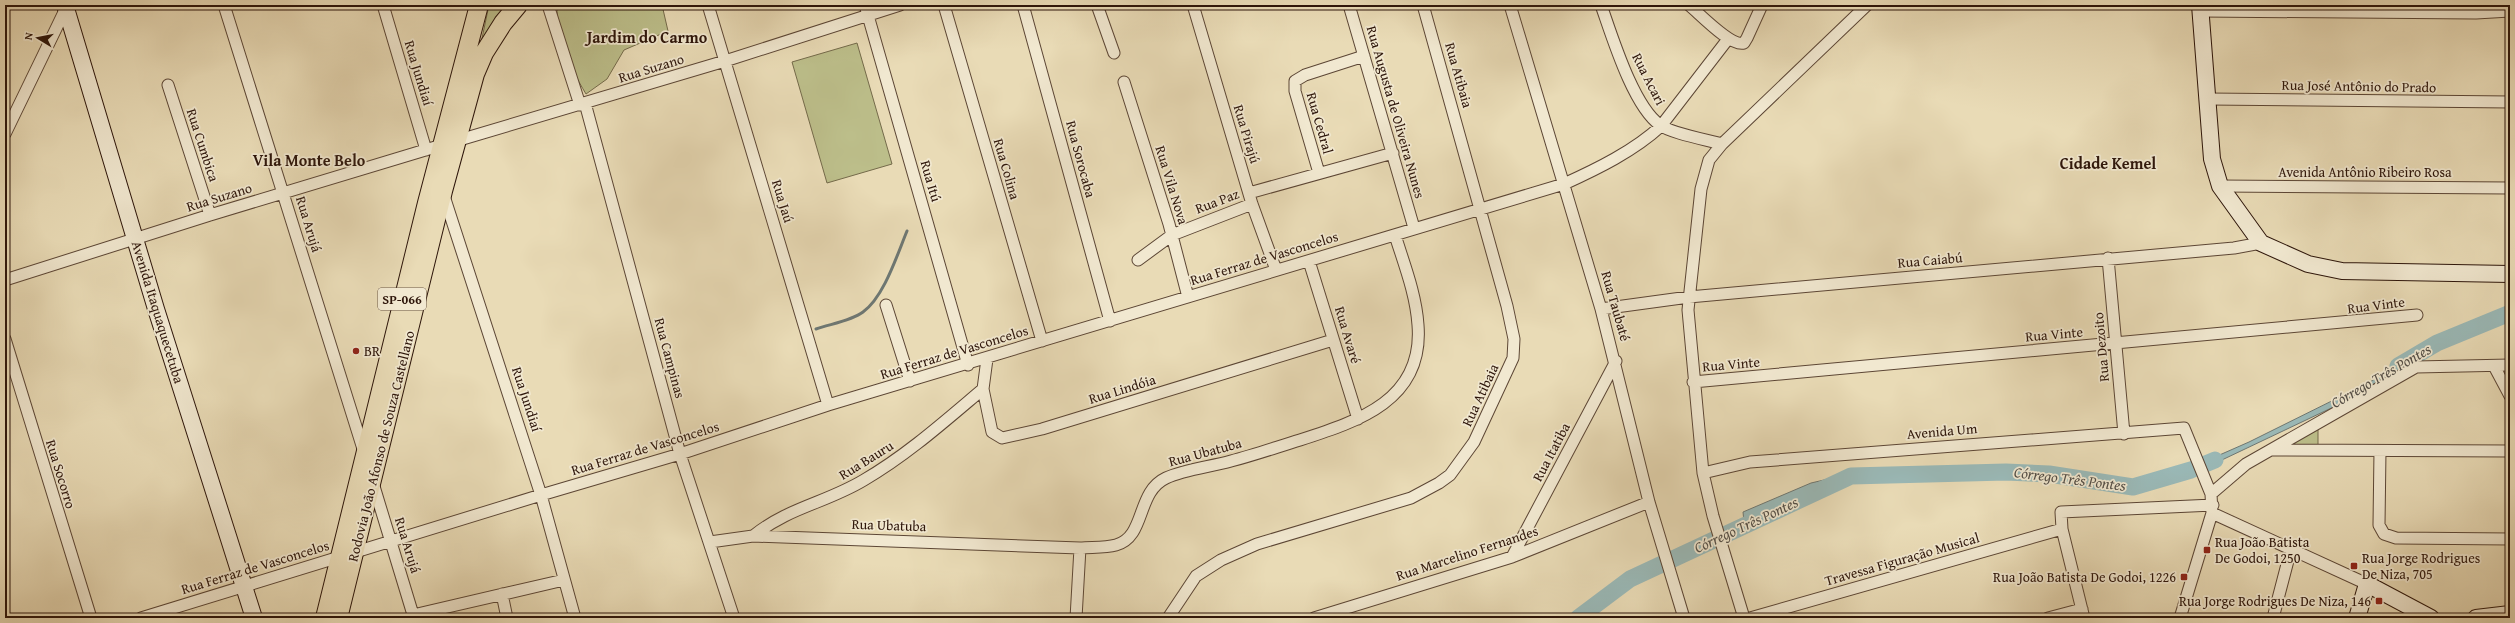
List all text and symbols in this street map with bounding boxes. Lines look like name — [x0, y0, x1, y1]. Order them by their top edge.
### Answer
north arrow — [18, 18, 58, 58]
street label: Rua Augusta de Oliveira Nunes — [1362, 23, 1430, 201]
district label: Jardim do Carmo — [584, 25, 708, 49]
text: N — [20, 31, 37, 41]
street label: Rua Jundiaí — [400, 38, 439, 109]
street label: Rua Atibaia — [1440, 40, 1478, 110]
street label: Rua Suzano — [616, 49, 686, 87]
street label: Rua Acari — [1627, 49, 1671, 109]
street label: Rua José Antônio do Prado — [2282, 75, 2436, 97]
street label: Rua Cedral — [1302, 90, 1338, 156]
street label: Rua Pirajú — [1229, 102, 1266, 166]
street label: Rua Cumbica — [182, 106, 224, 185]
street label: Rua Sorocaba — [1061, 118, 1101, 200]
street label: Rua Colina — [989, 136, 1025, 202]
street label: Rua Vila Nova — [1151, 143, 1194, 227]
district label: Vila Monte Belo — [253, 148, 366, 172]
district label: Cidade Kemel — [2060, 151, 2156, 175]
street label: Rua Itú — [916, 158, 947, 204]
street label: Avenida Antônio Ribeiro Rosa — [2278, 162, 2452, 182]
street label: Rua Jaú — [767, 177, 799, 225]
street label: Rua Suzano — [184, 178, 254, 216]
street label: Rua Paz — [1192, 183, 1242, 219]
street label: Rua Arujá — [291, 194, 327, 255]
street label: Rua Ferraz de Vasconcelos — [1188, 226, 1340, 290]
street label: Avenida Itaquaquecetuba — [127, 238, 189, 386]
street label: Rua Caiabú — [1897, 247, 1964, 273]
street label: Rua Taubaté — [1596, 269, 1636, 344]
road number: SP-066 — [378, 288, 426, 310]
street label: Rua Vinte — [2346, 292, 2406, 318]
street label: Rua Avaré — [1330, 304, 1366, 366]
street label: Rua Dezoito — [2088, 311, 2114, 383]
street label: Rua Campinas — [650, 316, 690, 400]
street label: Rua Ferraz de Vasconcelos — [878, 320, 1030, 384]
street label: Rua Vinte — [2024, 321, 2084, 346]
street label: Rodovia João Afonso de Souza Castellano — [343, 328, 419, 564]
water label: Córrego Três Pontes — [2327, 338, 2435, 413]
place label: BR — [364, 341, 381, 361]
marker: BR — [351, 346, 361, 356]
street label: Rua Vinte — [1701, 351, 1761, 376]
street label: Rua Atibaia — [1457, 360, 1503, 430]
street label: Rua Jundiaí — [507, 364, 547, 435]
street label: Rua Lindóia — [1086, 369, 1158, 409]
street label: Rua Ferraz de Vasconcelos — [569, 416, 721, 480]
street label: Avenida Um — [1906, 418, 1979, 444]
street label: Rua Itatiba — [1527, 419, 1575, 485]
street label: Rua Ubatuba — [1166, 433, 1244, 471]
street label: Rua Bauru — [835, 435, 897, 485]
street label: Rua Socorro — [41, 437, 81, 511]
water label: Córrego Três Pontes — [2013, 461, 2128, 496]
water label: Córrego Três Pontes — [1690, 491, 1802, 558]
street label: Rua Ubatuba — [851, 514, 927, 536]
street label: Rua Arujá — [390, 515, 426, 576]
street label: Rua Marcelino Fernandes — [1393, 521, 1541, 585]
street label: Travessa Figuração Musical — [1822, 527, 1982, 591]
place label: Rua João Batista De Godoi, 1250 — [2215, 532, 2310, 568]
street label: Rua Ferraz de Vasconcelos — [179, 535, 331, 599]
marker: Rua João Batista De Godoi, 1250 — [2202, 545, 2212, 555]
place label: Rua Jorge Rodrigues De Niza, 705 — [2362, 548, 2480, 584]
marker: Rua Jorge Rodrigues De Niza, 705 — [2349, 561, 2359, 571]
place label: Rua João Batista De Godoi, 1226 — [1993, 567, 2176, 587]
marker: Rua João Batista De Godoi, 1226 — [2179, 572, 2189, 582]
place label: Rua Jorge Rodrigues De Niza, 146 — [2179, 591, 2371, 611]
marker: Rua Jorge Rodrigues De Niza, 146 — [2374, 596, 2384, 606]

